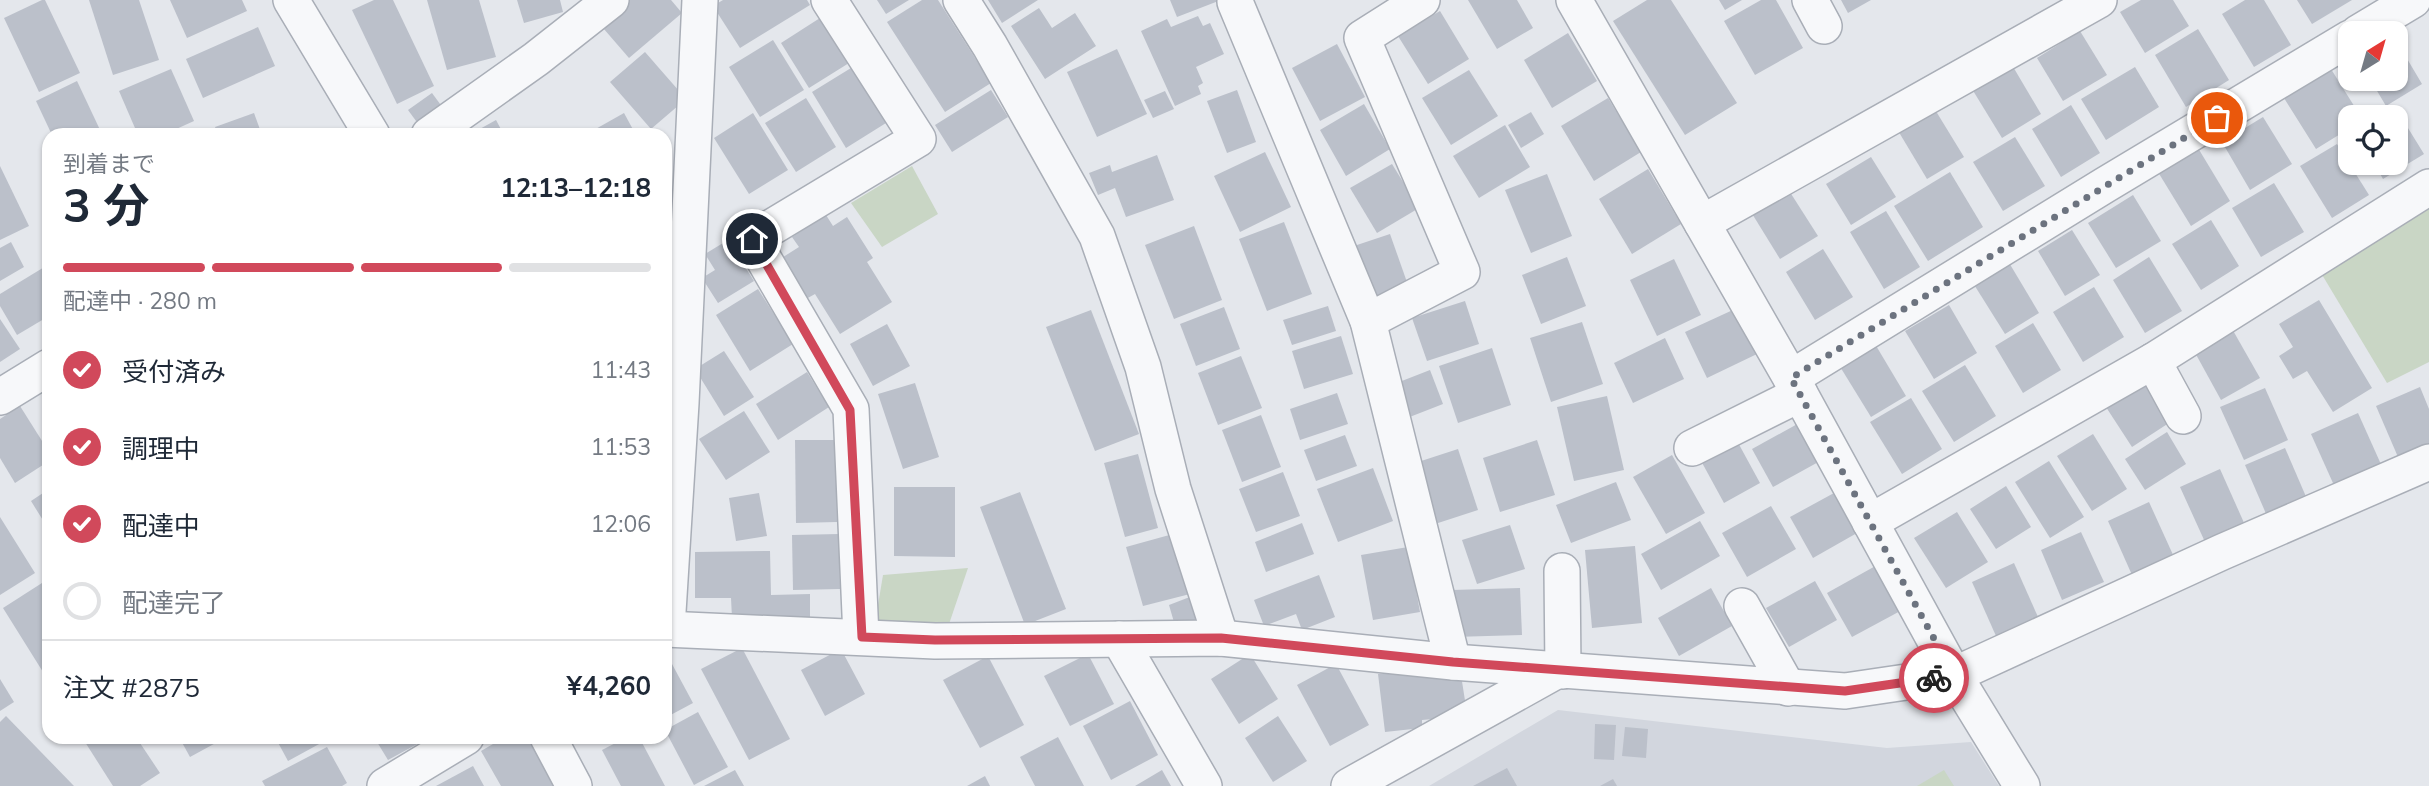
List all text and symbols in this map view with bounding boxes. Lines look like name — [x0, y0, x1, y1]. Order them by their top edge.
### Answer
north arrow — [2338, 21, 2408, 91]
map controls — [2338, 21, 2408, 175]
pin — [2187, 88, 2247, 148]
icon: bag — [2198, 99, 2236, 137]
button: locate — [2338, 105, 2408, 175]
text: 到着まで — [63, 149, 155, 178]
text: 12:13–12:18 — [500, 171, 651, 204]
text: 3 分 — [63, 176, 149, 234]
pin — [722, 209, 782, 269]
icon: home — [733, 220, 771, 258]
text: 配達中 · 280 m — [63, 286, 217, 315]
icon: check — [63, 351, 101, 389]
text: 受付済み — [122, 355, 226, 388]
text: 11:43 — [591, 355, 651, 384]
icon: check — [63, 428, 101, 466]
text: 調理中 — [122, 432, 200, 465]
text: 11:53 — [591, 432, 651, 461]
icon: check — [63, 505, 101, 543]
text: 配達中 — [122, 509, 200, 542]
text: 12:06 — [591, 509, 651, 538]
text: 配達完了 — [122, 586, 226, 619]
courier — [1899, 643, 1969, 713]
icon: bike — [1915, 659, 1953, 697]
text: ¥4,260 — [567, 669, 651, 702]
text: 注文 #2875 — [63, 671, 200, 704]

